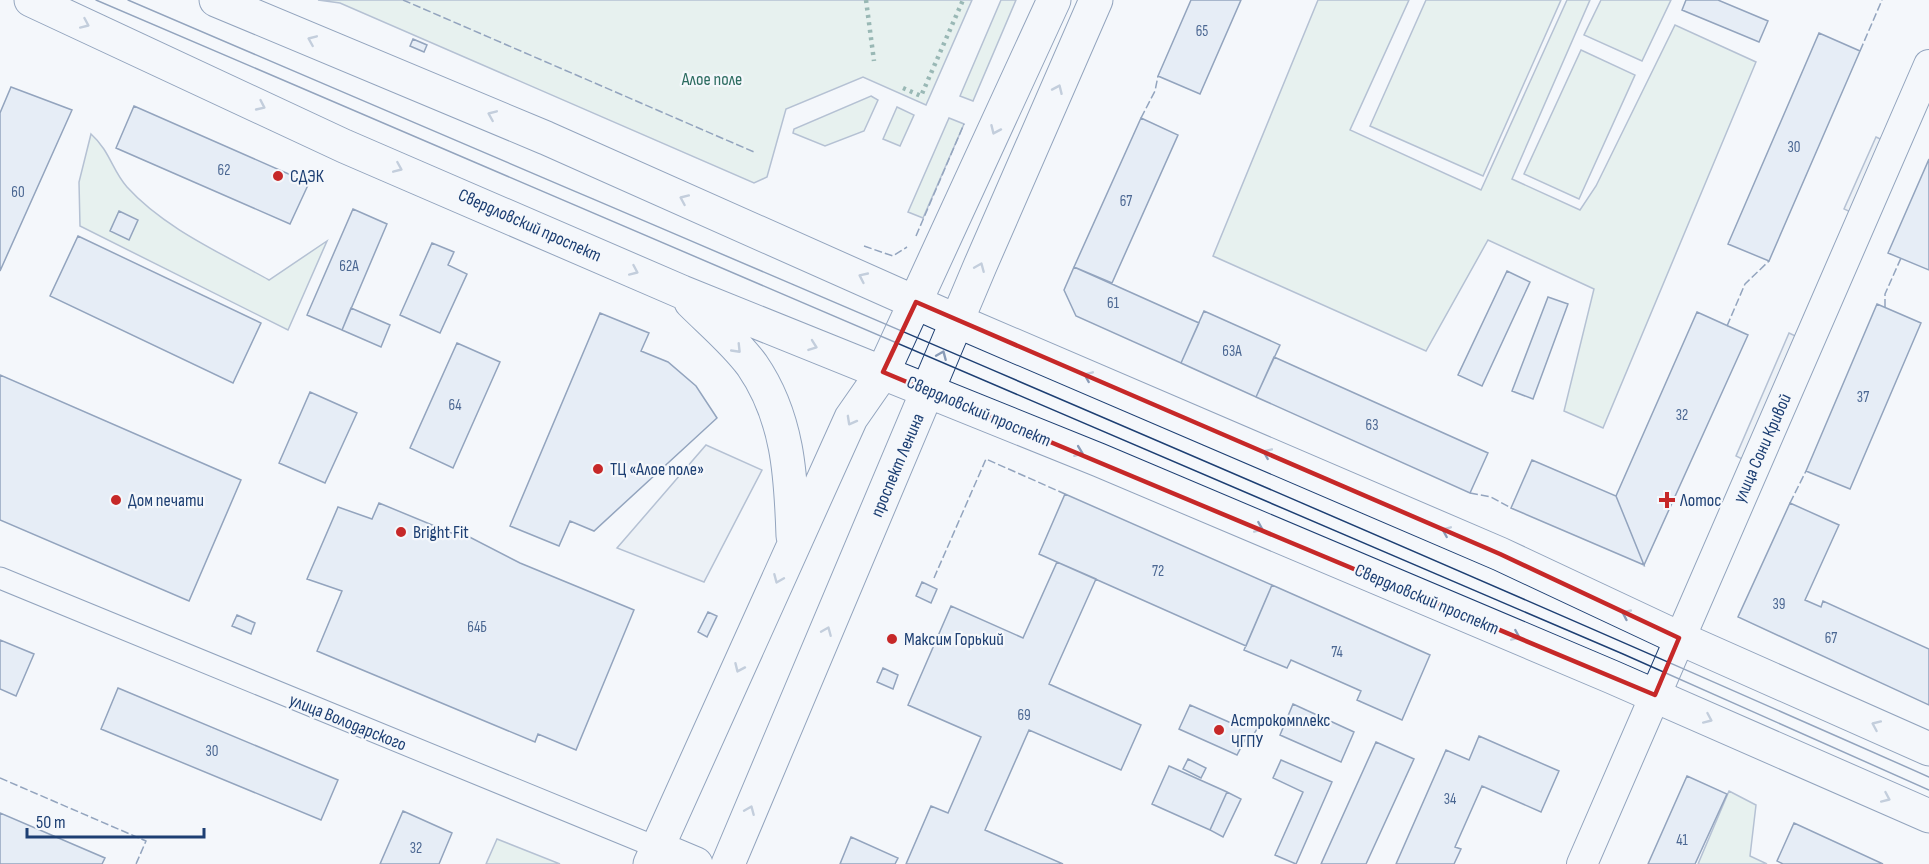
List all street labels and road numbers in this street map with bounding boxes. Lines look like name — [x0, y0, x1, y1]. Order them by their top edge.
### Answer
street label: Свердловский проспект — [455, 184, 605, 266]
street label: Свердловский проспект — [904, 372, 1054, 451]
street label: улица Сони Кривой — [1729, 390, 1796, 506]
street label: проспект Ленина — [866, 410, 929, 520]
street label: Свердловский проспект — [1352, 560, 1502, 639]
street label: улица Володарского — [286, 689, 409, 756]

